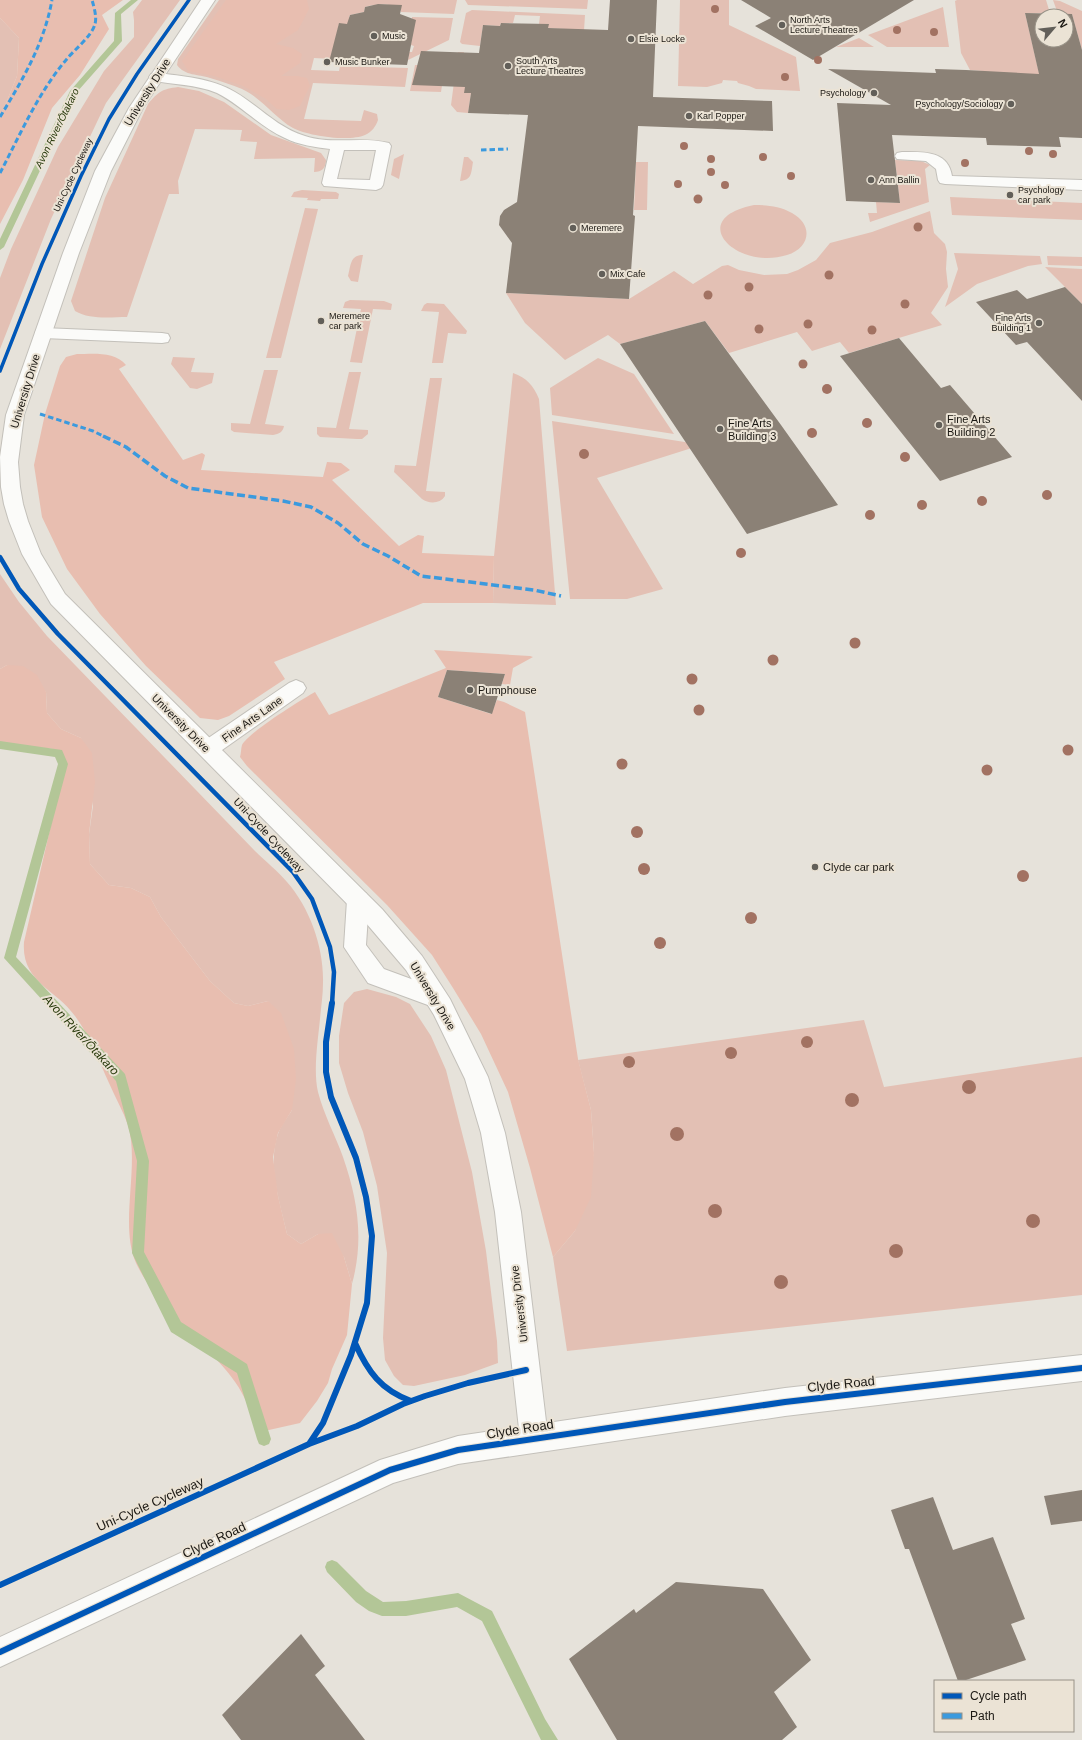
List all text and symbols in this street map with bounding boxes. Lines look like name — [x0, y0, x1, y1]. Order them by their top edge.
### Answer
north arrow — [1034, 8, 1074, 48]
place label: North Arts Lecture Theatres — [790, 15, 858, 35]
text: N — [1056, 17, 1070, 30]
marker: North Arts Lecture Theatres — [777, 20, 787, 30]
marker: Music — [369, 31, 379, 41]
place label: Music — [382, 31, 406, 41]
marker: Elsie Locke — [626, 34, 636, 44]
place label: Elsie Locke — [639, 34, 685, 44]
street label: University Drive — [122, 56, 172, 128]
place label: South Arts Lecture Theatres — [516, 56, 584, 76]
marker: Music Bunker — [322, 57, 332, 67]
place label: Music Bunker — [335, 57, 390, 67]
marker: South Arts Lecture Theatres — [503, 61, 513, 71]
water label: Avon River/Ōtakaro — [32, 86, 81, 170]
place label: Psychology — [820, 88, 866, 98]
marker: Psychology — [869, 88, 879, 98]
place label: Psychology/Sociology — [915, 99, 1003, 109]
marker: Psychology/Sociology — [1006, 99, 1016, 109]
marker: Karl Popper — [684, 111, 694, 121]
place label: Karl Popper — [697, 111, 745, 121]
street label: Uni-Cycle Cycleway — [52, 136, 95, 213]
marker: Ann Ballin — [866, 175, 876, 185]
place label: Ann Ballin — [879, 175, 920, 185]
place label: Psychology car park — [1018, 185, 1065, 205]
marker: Psychology car park — [1005, 190, 1015, 200]
marker: Meremere — [568, 223, 578, 233]
place label: Meremere — [581, 223, 622, 233]
marker: Mix Cafe — [597, 269, 607, 279]
place label: Mix Cafe — [610, 269, 646, 279]
place label: Meremere car park — [329, 311, 370, 331]
place label: Fine Arts Building 1 — [991, 313, 1031, 333]
marker: Meremere car park — [316, 316, 326, 326]
marker: Fine Arts Building 1 — [1034, 318, 1044, 328]
street label: University Drive — [8, 352, 42, 430]
place label: Fine Arts Building 2 — [947, 413, 995, 438]
place label: Fine Arts Building 3 — [728, 417, 776, 442]
marker: Fine Arts Building 2 — [934, 420, 944, 430]
marker: Fine Arts Building 3 — [715, 424, 725, 434]
place label: Pumphouse — [478, 684, 537, 696]
marker: Pumphouse — [465, 685, 475, 695]
street label: University Drive — [150, 692, 212, 754]
street label: Fine Arts Lane — [220, 694, 284, 744]
street label: Uni-Cycle Cycleway — [231, 795, 307, 875]
place label: Clyde car park — [823, 861, 894, 873]
marker: Clyde car park — [810, 862, 820, 872]
street label: University Drive — [408, 960, 458, 1032]
water label: Avon River/Ōtakaro — [40, 991, 122, 1078]
street label: University Drive — [508, 1265, 530, 1343]
street label: Clyde Road — [806, 1373, 876, 1395]
street label: Clyde Road — [485, 1416, 555, 1442]
street label: Uni-Cycle Cycleway — [94, 1473, 206, 1534]
street label: Clyde Road — [180, 1519, 248, 1561]
legend — [934, 1680, 1074, 1732]
text: Cycle path — [970, 1689, 1027, 1703]
text: Path — [970, 1709, 995, 1723]

